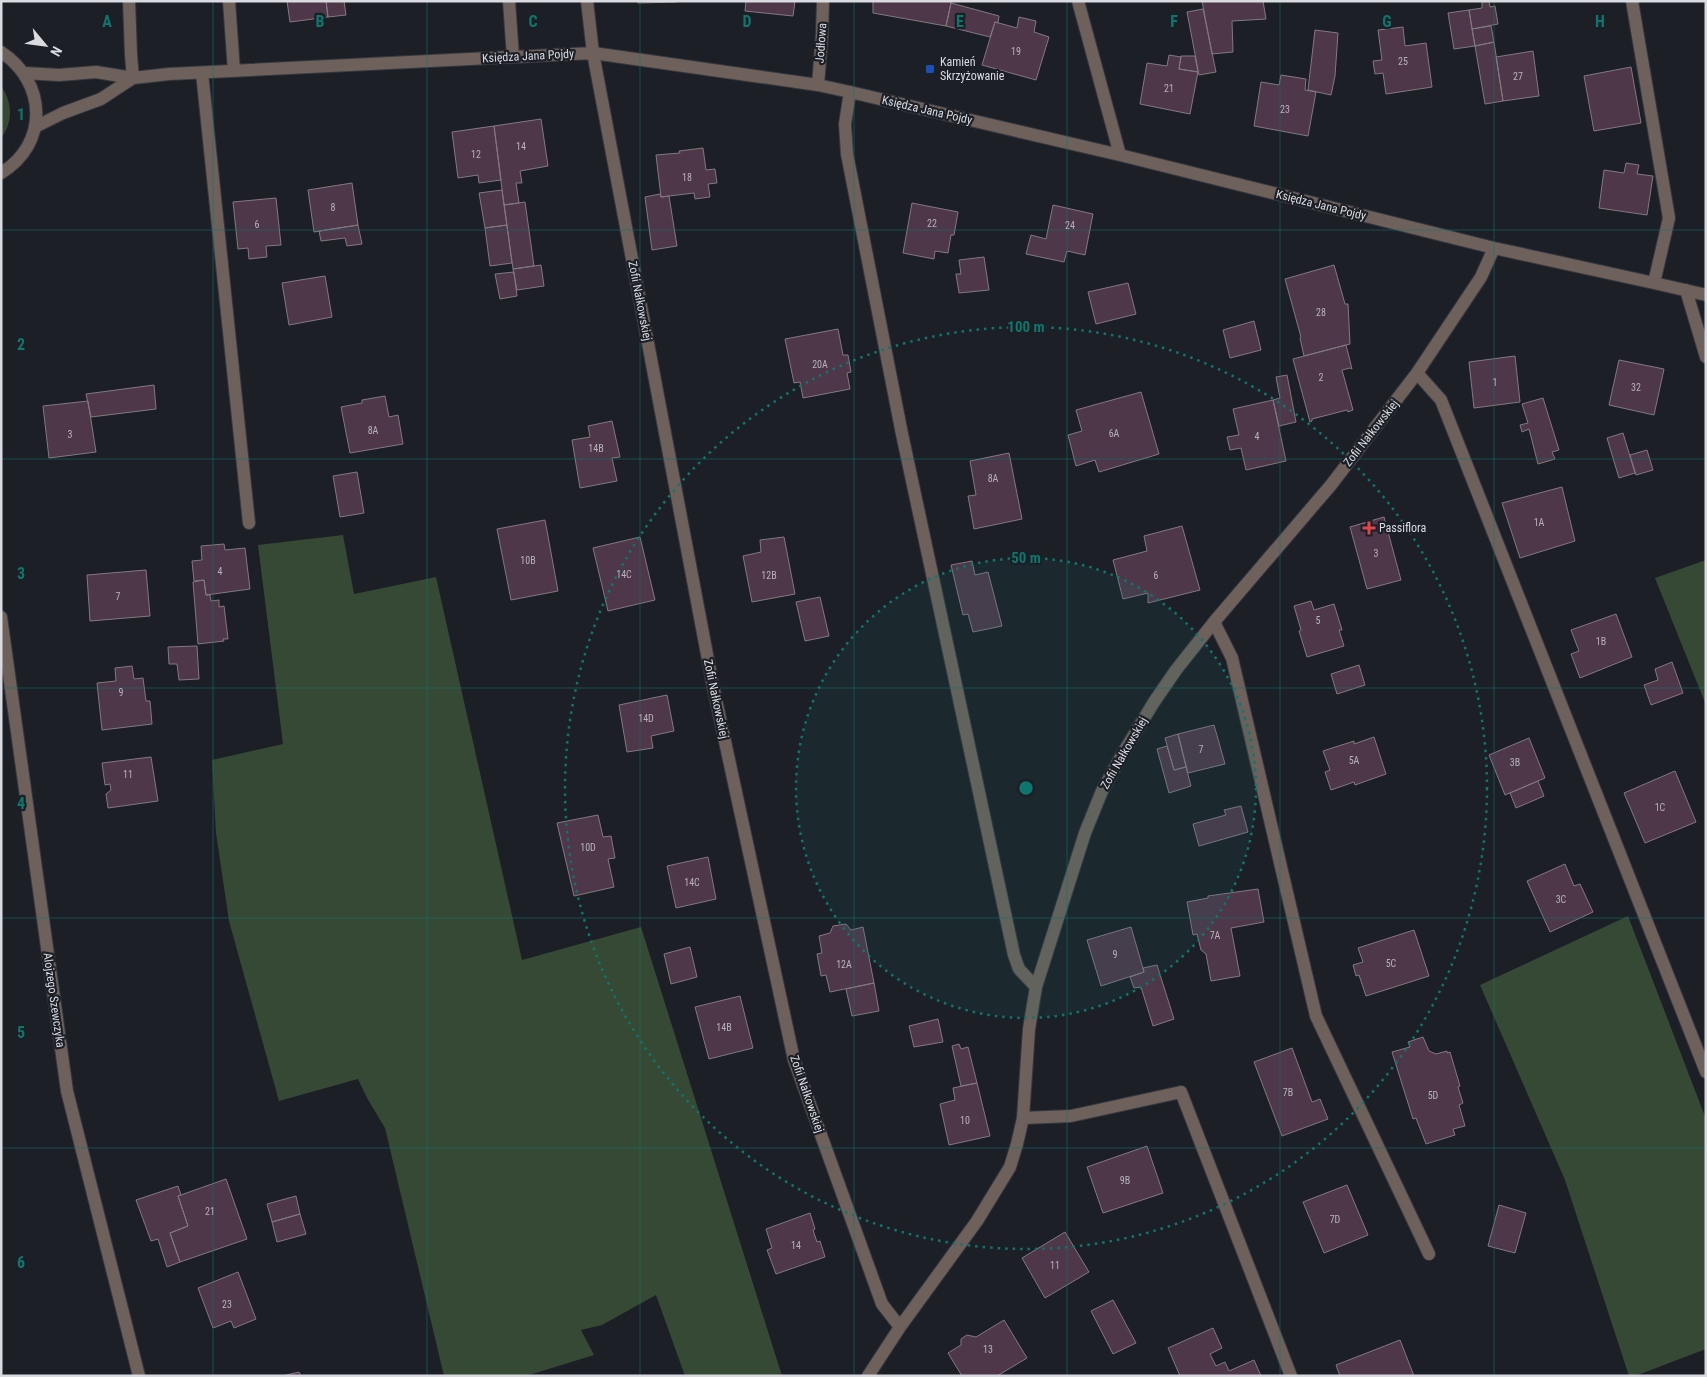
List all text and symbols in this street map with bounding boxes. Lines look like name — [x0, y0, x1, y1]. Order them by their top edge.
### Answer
text: A — [102, 12, 112, 31]
text: B — [316, 12, 325, 31]
text: C — [528, 12, 538, 31]
text: D — [742, 12, 752, 31]
text: E — [956, 12, 964, 31]
text: F — [1170, 12, 1178, 31]
text: G — [1382, 12, 1392, 31]
text: H — [1595, 12, 1605, 31]
north arrow — [20, 20, 70, 70]
street label: Jodłowa — [813, 22, 829, 64]
text: N — [47, 44, 65, 59]
house number: 19 — [1011, 46, 1021, 57]
street label: Księdza Jana Pojdy — [482, 47, 574, 65]
place label: Kamień Skrzyżowanie — [940, 55, 1005, 83]
house number: 25 — [1398, 56, 1408, 67]
marker: Kamień Skrzyżowanie — [924, 63, 936, 75]
house number: 27 — [1513, 71, 1523, 82]
house number: 21 — [1164, 83, 1174, 94]
street label: Księdza Jana Pojdy — [880, 93, 974, 127]
house number: 23 — [1280, 104, 1290, 115]
text: 1 — [17, 105, 25, 124]
house number: 14 — [516, 141, 526, 152]
house number: 12 — [471, 149, 481, 160]
house number: 18 — [682, 172, 692, 183]
street label: Księdza Jana Pojdy — [1275, 187, 1367, 223]
house number: 8 — [331, 202, 336, 213]
house number: 22 — [927, 218, 937, 229]
house number: 6 — [255, 219, 260, 230]
house number: 24 — [1065, 220, 1075, 231]
street label: Zofii Nałkowskiej — [625, 260, 655, 342]
house number: 28 — [1316, 307, 1326, 318]
text: 100 m — [1007, 318, 1045, 336]
text: 2 — [17, 335, 25, 354]
house number: 20A — [812, 359, 828, 370]
house number: 2 — [1319, 372, 1324, 383]
house number: 1 — [1493, 377, 1497, 388]
house number: 32 — [1631, 382, 1641, 393]
street label: Zofii Nałkowskiej — [1341, 397, 1401, 469]
house number: 8A — [368, 425, 379, 436]
house number: 6A — [1109, 428, 1120, 439]
house number: 3 — [68, 429, 73, 440]
house number: 4 — [1255, 431, 1260, 442]
house number: 14B — [588, 443, 604, 454]
house number: 8A — [988, 473, 999, 484]
house number: 1A — [1534, 517, 1545, 528]
place label: Passiflora — [1379, 521, 1427, 535]
marker: Passiflora — [1363, 522, 1375, 534]
house number: 3 — [1374, 548, 1379, 559]
text: 50 m — [1011, 549, 1041, 567]
house number: 10B — [520, 555, 536, 566]
text: 3 — [17, 564, 25, 583]
house number: 4 — [218, 566, 223, 577]
house number: 14C — [616, 569, 632, 580]
house number: 12B — [761, 570, 777, 581]
house number: 6 — [1154, 570, 1159, 581]
house number: 7 — [116, 591, 121, 602]
house number: 5 — [1316, 615, 1321, 626]
house number: 1B — [1596, 636, 1606, 647]
street label: Zofii Nałkowskiej — [701, 658, 731, 740]
house number: 9 — [119, 687, 124, 698]
house number: 14D — [638, 713, 654, 724]
street label: Zofii Nałkowskiej — [1098, 714, 1150, 792]
house number: 7 — [1199, 744, 1204, 755]
house number: 5A — [1349, 755, 1360, 766]
house number: 3B — [1510, 757, 1520, 768]
house number: 11 — [123, 769, 133, 780]
centre of rings — [1017, 779, 1035, 797]
text: 4 — [17, 794, 25, 813]
house number: 1C — [1655, 802, 1666, 813]
house number: 10D — [580, 842, 596, 853]
house number: 14C — [684, 877, 700, 888]
house number: 3C — [1556, 894, 1567, 905]
house number: 7A — [1210, 930, 1221, 941]
house number: 9 — [1113, 949, 1118, 960]
street label: Alojzego Szewczyka — [40, 952, 68, 1049]
house number: 5C — [1386, 958, 1397, 969]
house number: 12A — [836, 959, 852, 970]
house number: 14B — [716, 1022, 732, 1033]
text: 5 — [17, 1023, 25, 1042]
street label: Zofii Nałkowskiej — [787, 1053, 827, 1135]
house number: 7B — [1283, 1087, 1293, 1098]
house number: 5D — [1428, 1090, 1439, 1101]
house number: 10 — [960, 1115, 970, 1126]
house number: 9B — [1120, 1175, 1130, 1186]
house number: 21 — [205, 1206, 215, 1217]
house number: 7D — [1330, 1214, 1341, 1225]
house number: 14 — [791, 1240, 801, 1251]
text: 6 — [17, 1253, 25, 1272]
house number: 11 — [1050, 1260, 1060, 1271]
house number: 23 — [222, 1299, 232, 1310]
house number: 13 — [983, 1344, 993, 1355]

